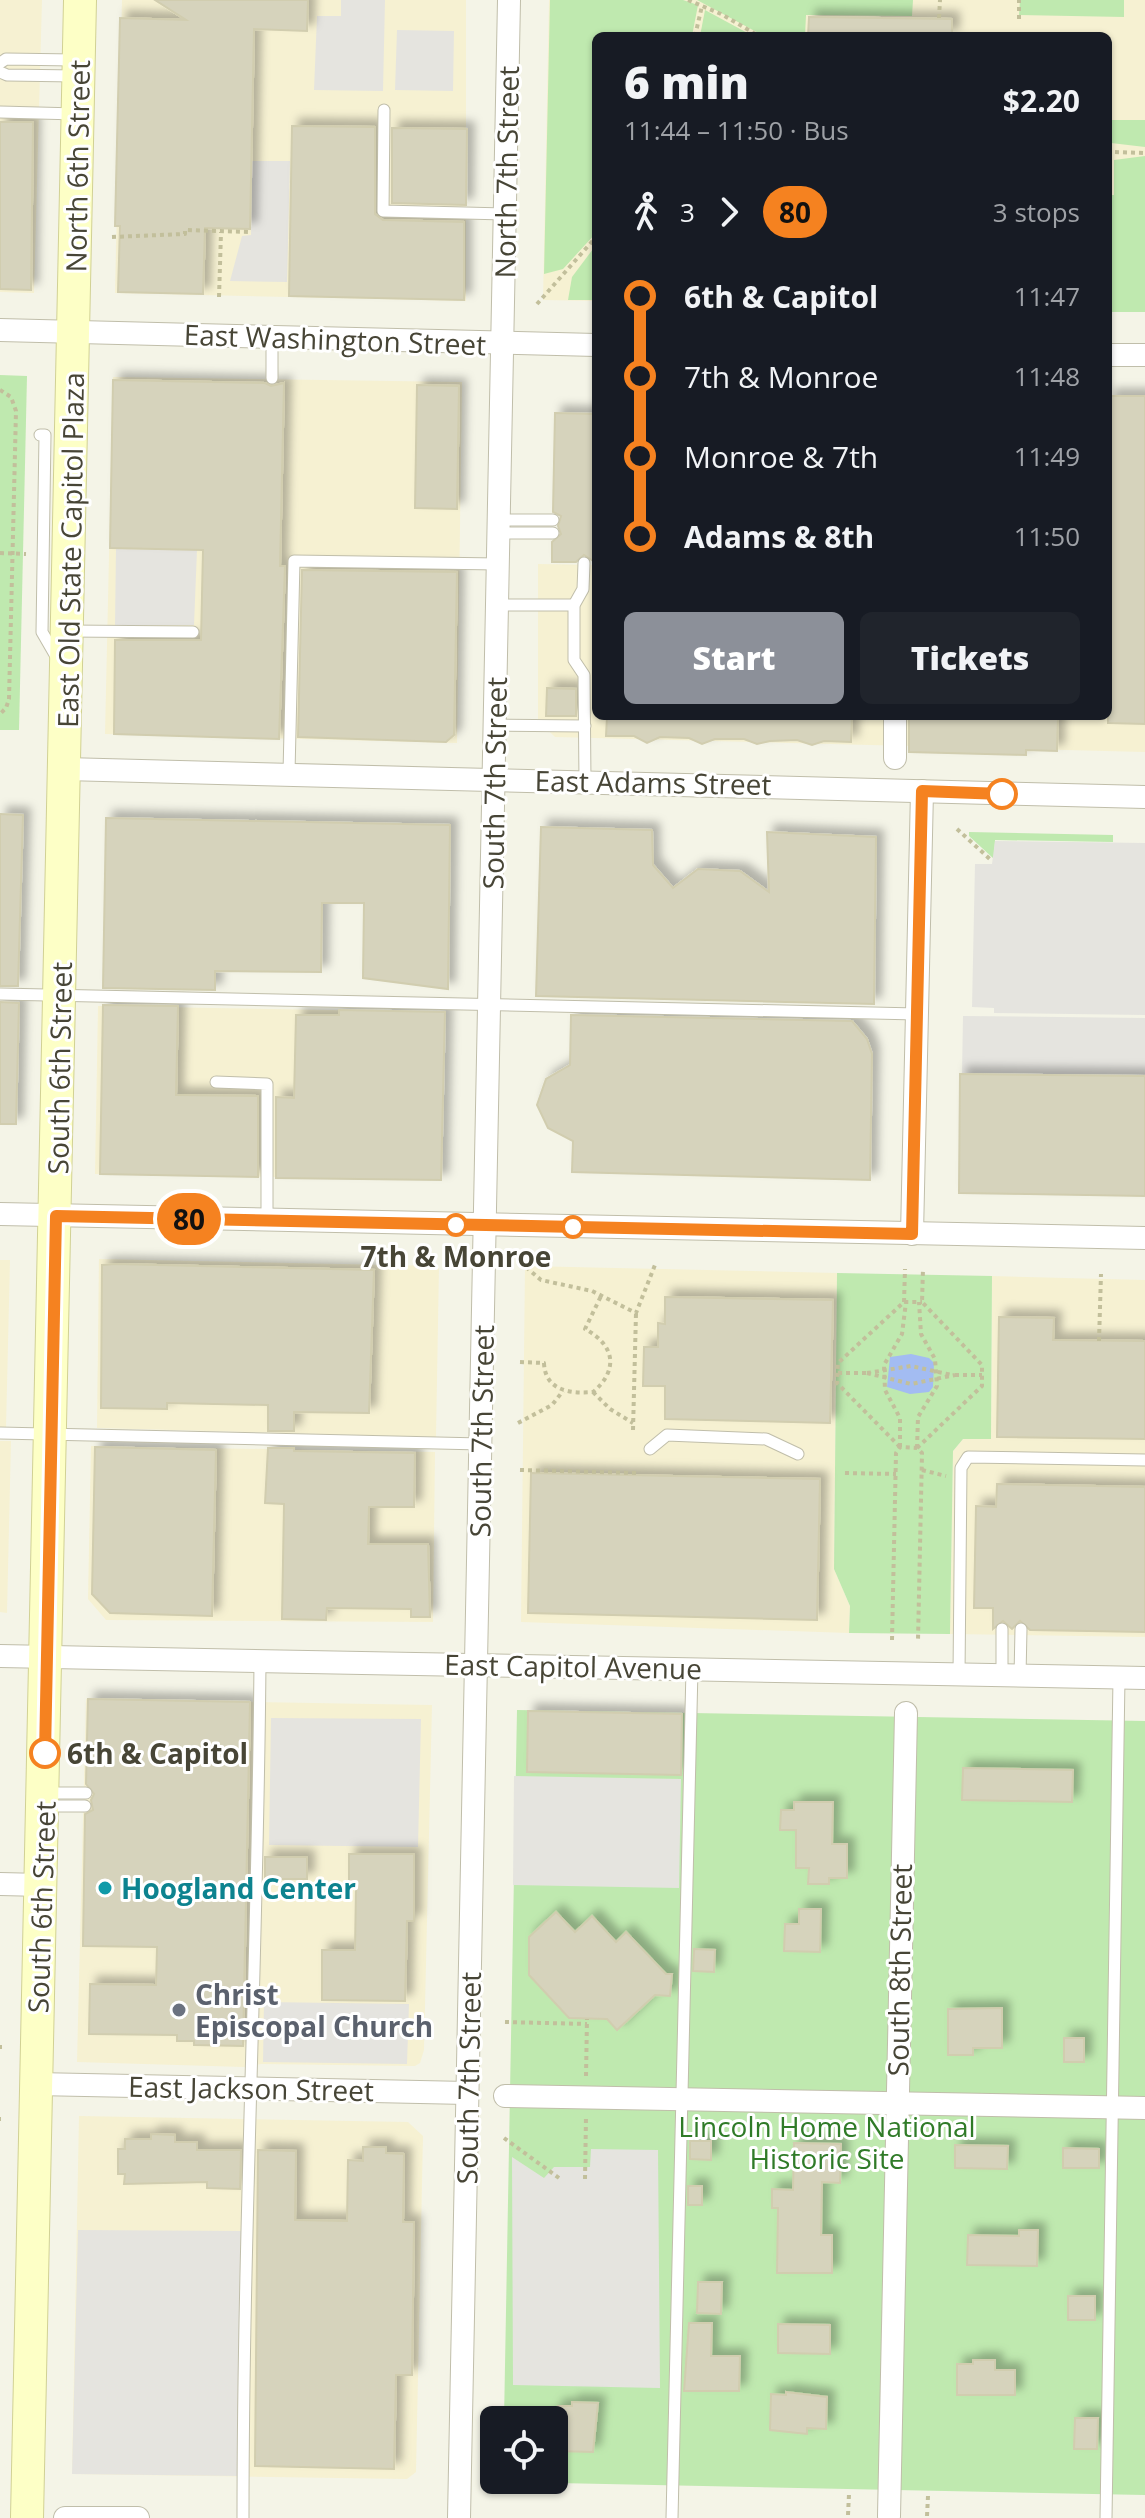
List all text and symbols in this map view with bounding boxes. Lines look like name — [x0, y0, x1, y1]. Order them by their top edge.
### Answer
text: 6 min — [624, 52, 749, 112]
street label: North 6th Street — [56, 59, 98, 273]
street label: North 7th Street — [485, 65, 527, 279]
text: $2.20 — [1003, 80, 1080, 121]
text: 11:44 – 11:50 · Bus — [624, 112, 849, 148]
icon: walk — [624, 190, 668, 234]
icon: forward — [707, 190, 751, 234]
text: 80 — [779, 193, 811, 231]
text: 3 — [680, 194, 695, 230]
text: 3 stops — [993, 194, 1080, 230]
text: 6th & Capitol — [684, 276, 878, 317]
text: 11:47 — [1014, 278, 1080, 314]
street label: East Washington Street — [183, 315, 487, 363]
text: 7th & Monroe — [684, 356, 878, 397]
text: 11:48 — [1014, 358, 1080, 394]
street label: East Old State Capitol Plaza — [48, 372, 92, 728]
text: Monroe & 7th — [684, 436, 878, 477]
text: 11:49 — [1014, 438, 1080, 474]
text: Adams & 8th — [684, 516, 874, 557]
text: 11:50 — [1014, 518, 1080, 554]
button: Start — [624, 612, 844, 704]
button: Tickets — [860, 612, 1080, 704]
street label: South 7th Street — [473, 676, 515, 890]
street label: East Adams Street — [534, 761, 772, 803]
unlabelled marker — [987, 779, 1017, 809]
street label: South 6th Street — [38, 961, 80, 1175]
line badge: 80 — [153, 1193, 225, 1245]
text: 80 — [173, 1200, 205, 1238]
marker: 7th & Monroe — [445, 1214, 467, 1236]
unlabelled marker — [562, 1216, 584, 1238]
place label: 7th & Monroe — [361, 1237, 551, 1275]
street label: South 7th Street — [460, 1324, 502, 1538]
street label: East Capitol Avenue — [444, 1645, 702, 1687]
place label: 6th & Capitol — [67, 1734, 248, 1772]
marker: 6th & Capitol — [30, 1738, 60, 1768]
street label: South 6th Street — [18, 1800, 64, 2014]
street label: South 8th Street — [878, 1863, 920, 2077]
place label: Hoogland Center — [121, 1869, 356, 1907]
marker: Hoogland Center — [96, 1879, 114, 1897]
street label: South 7th Street — [447, 1971, 489, 2185]
place label: Christ Episcopal Church — [195, 1975, 433, 2045]
marker: Christ Episcopal Church — [170, 2001, 188, 2019]
street label: East Jackson Street — [128, 2067, 374, 2109]
park label: Lincoln Home National Historic Site — [678, 2107, 976, 2177]
map controls — [480, 2406, 568, 2494]
button: locate — [480, 2406, 568, 2494]

